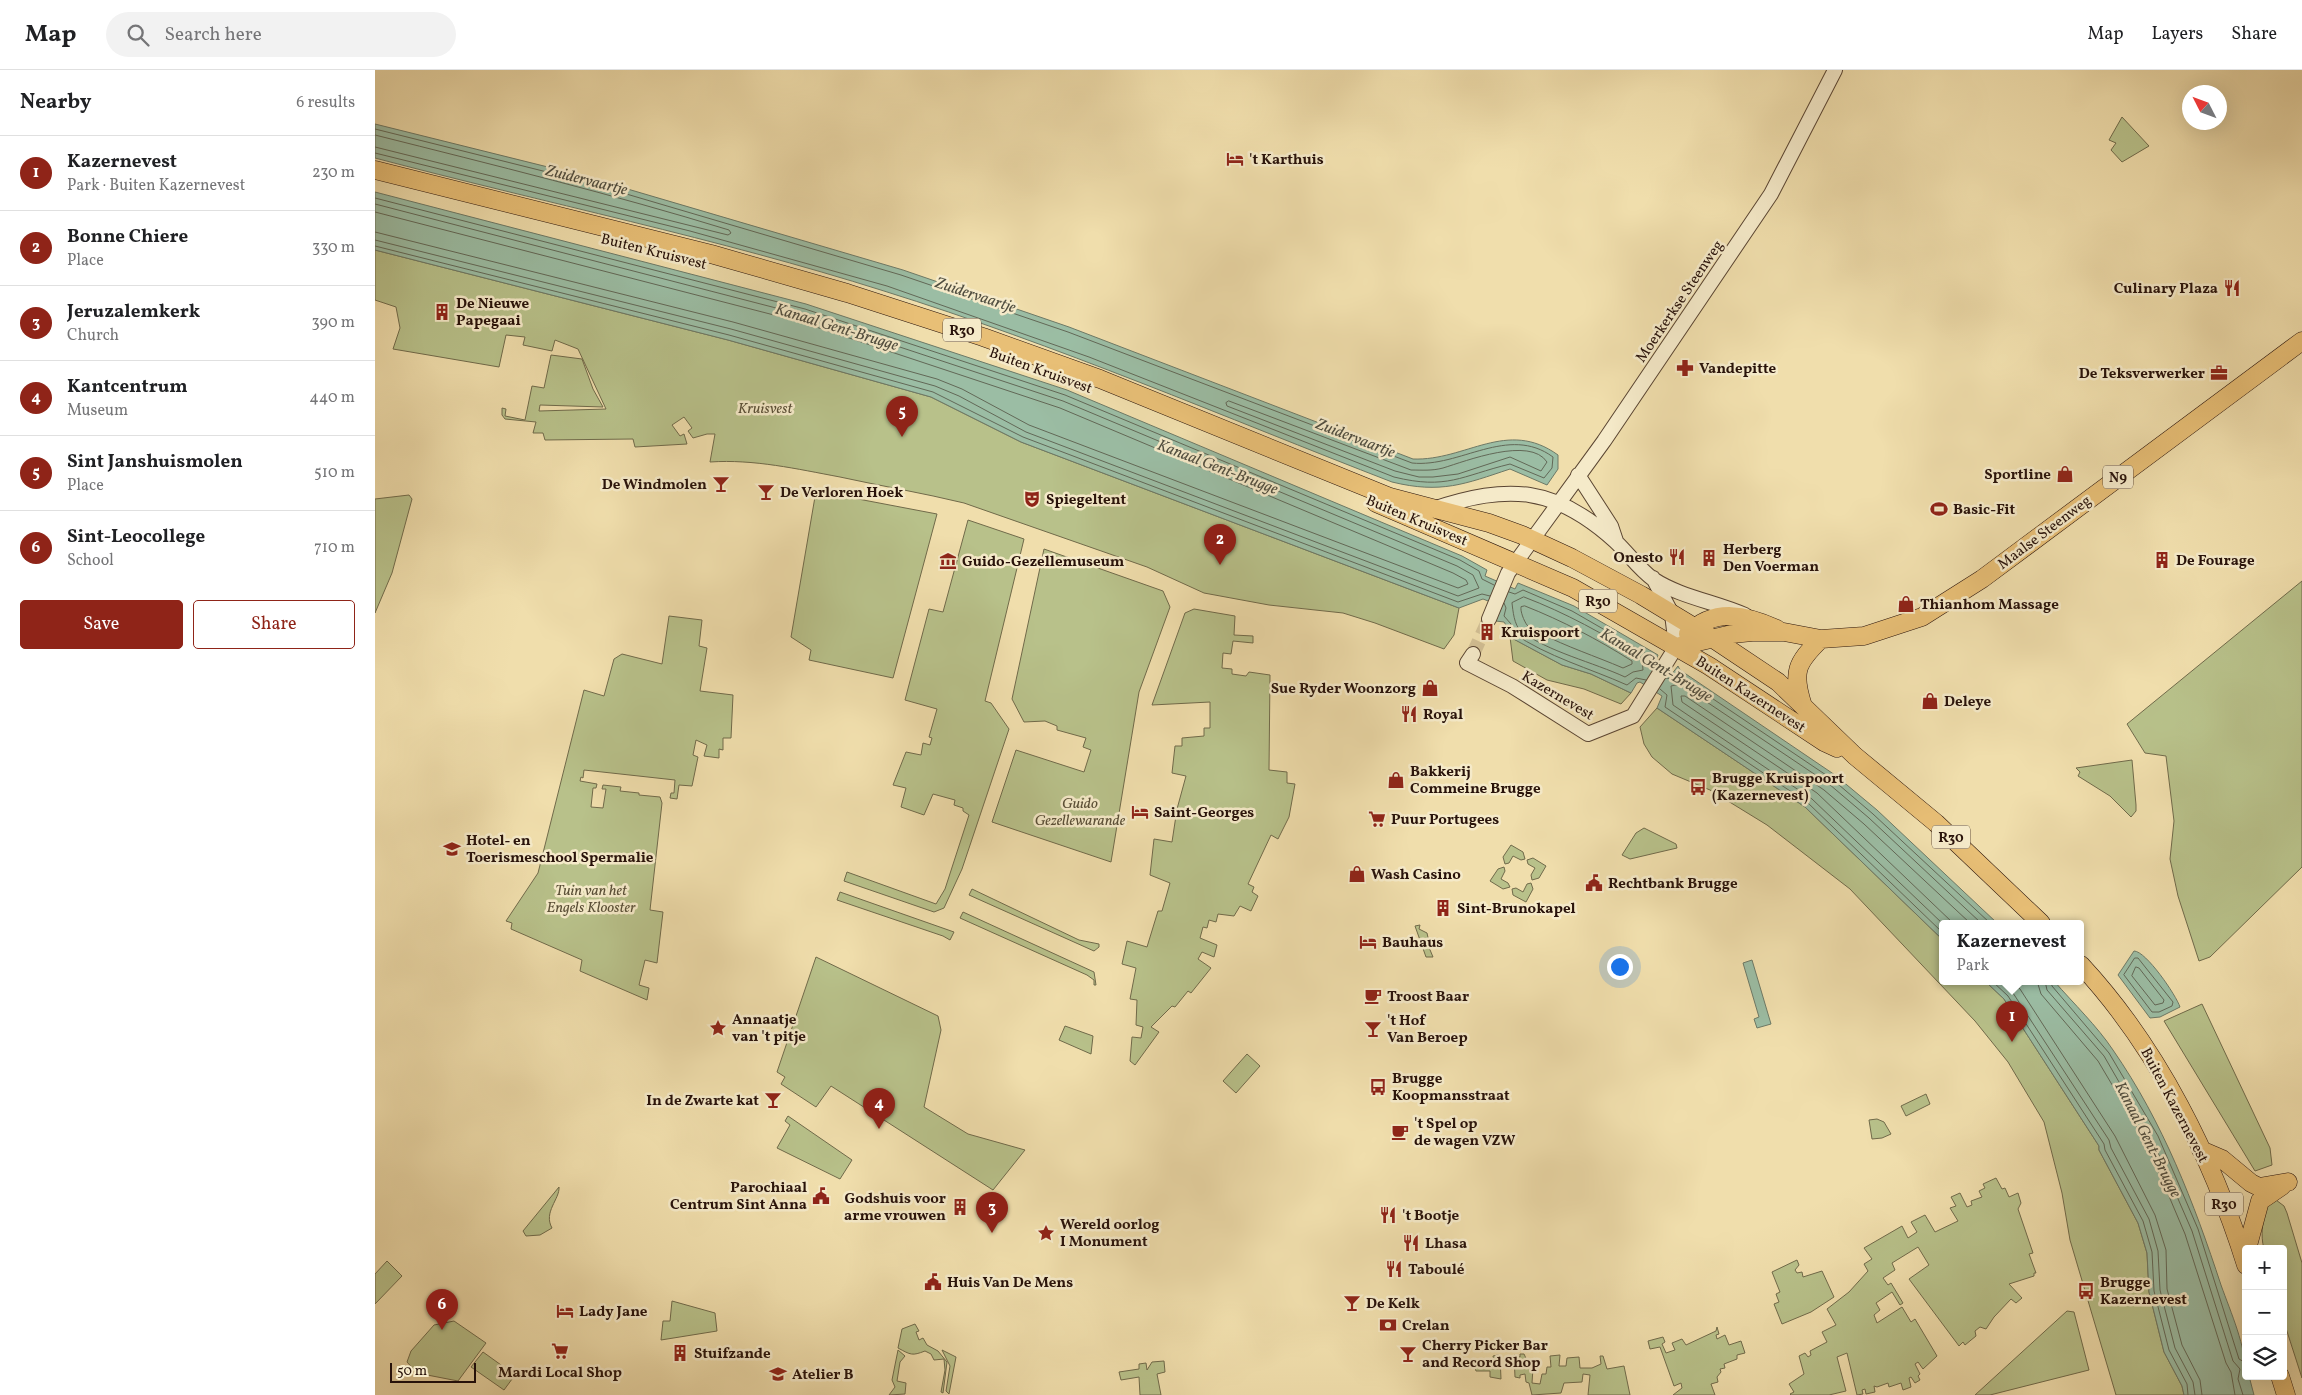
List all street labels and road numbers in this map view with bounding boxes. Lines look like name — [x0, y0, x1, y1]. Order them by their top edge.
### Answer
street label: Buiten Kruisvest — [598, 229, 709, 276]
street label: Moerkerkse Steenweg — [1631, 236, 1729, 367]
road number: R30 — [943, 318, 981, 342]
street label: Buiten Kruisvest — [986, 343, 1095, 400]
road number: N9 — [2103, 466, 2133, 488]
street label: Buiten Kruisvest — [1362, 490, 1471, 552]
street label: Maalse Steenweg — [1994, 491, 2096, 575]
road number: R30 — [1579, 590, 1617, 612]
street label: Buiten Kazernevest — [1691, 652, 1809, 739]
street label: Kazernevest — [1517, 666, 1597, 726]
road number: R30 — [1932, 826, 1970, 849]
street label: Buiten Kazernevest — [2134, 1044, 2213, 1167]
road number: R30 — [2205, 1192, 2243, 1216]

